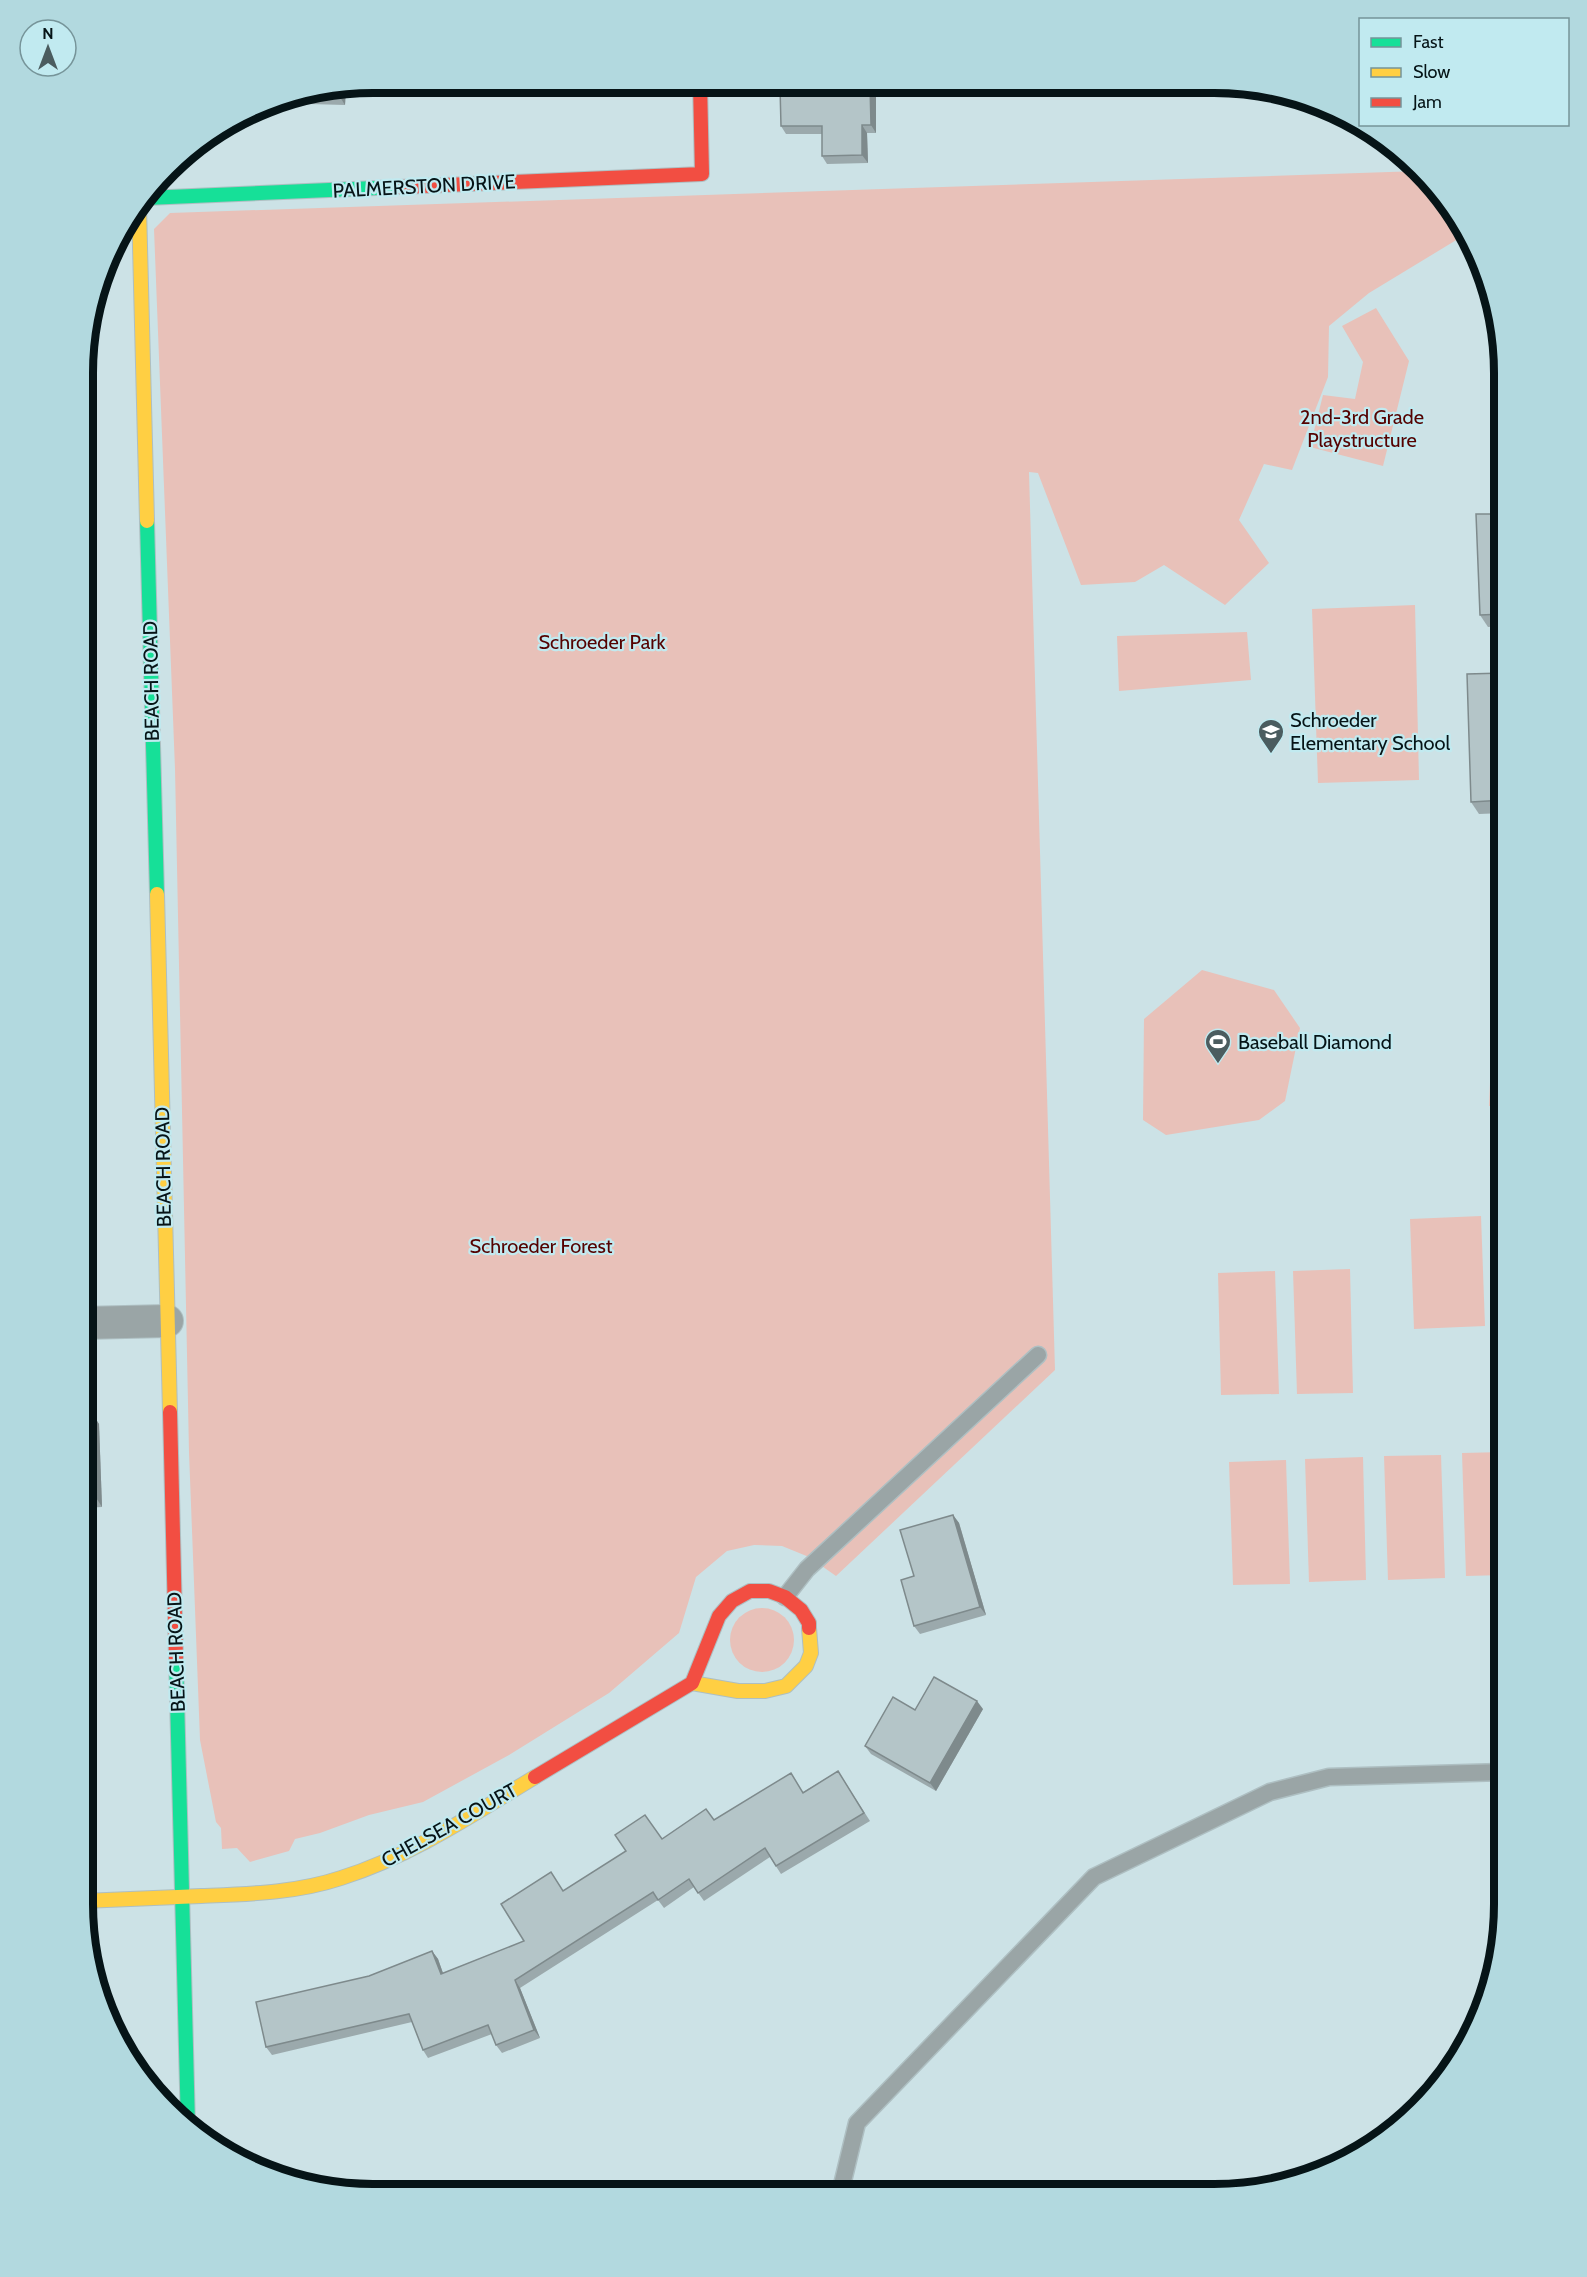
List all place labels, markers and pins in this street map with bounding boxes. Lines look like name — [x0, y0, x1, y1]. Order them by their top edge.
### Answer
place label: Schroeder Elementary School — [1290, 708, 1451, 755]
school or university icon: Schroeder Elementary School — [1256, 717, 1286, 755]
sports icon: Baseball Diamond — [1203, 1027, 1233, 1065]
place label: Baseball Diamond — [1238, 1030, 1392, 1054]

